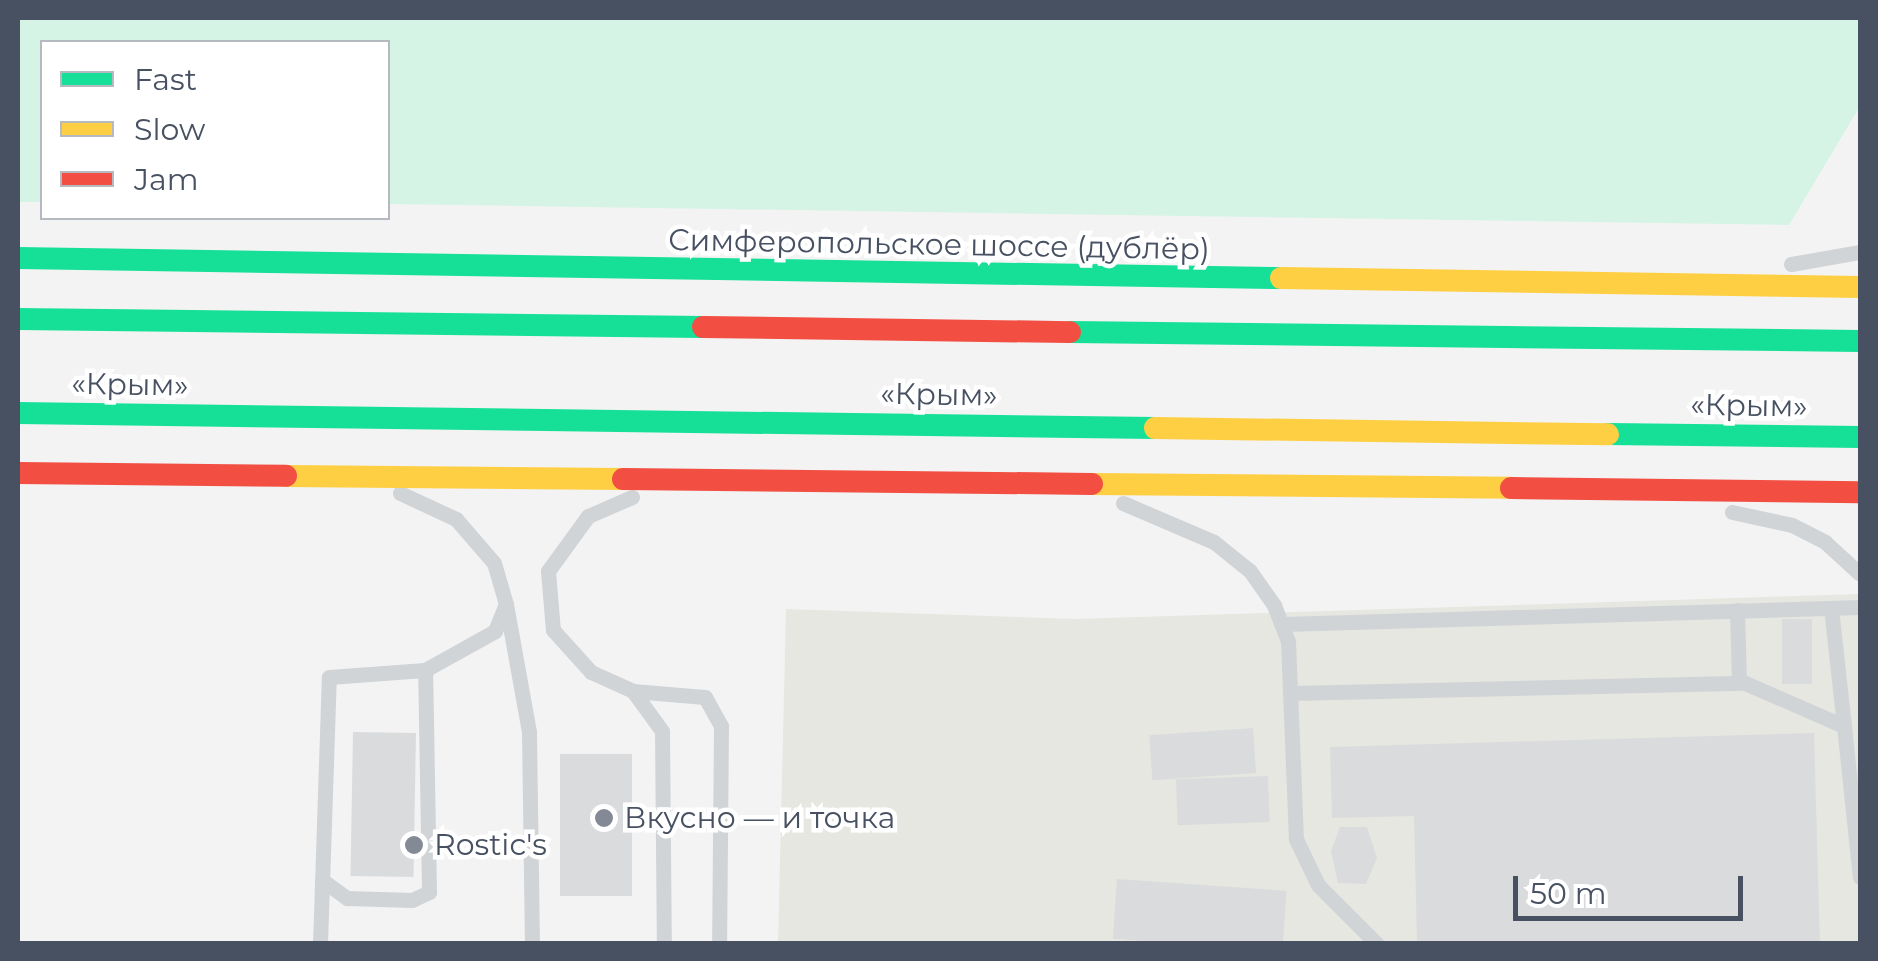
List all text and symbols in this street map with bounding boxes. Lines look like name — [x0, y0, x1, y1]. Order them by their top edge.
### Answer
legend — [40, 40, 390, 220]
text: Fast — [134, 61, 197, 98]
text: Slow — [134, 111, 205, 148]
text: Jam — [134, 161, 199, 198]
street label: Симферопольское шоссе (дублёр) — [668, 222, 1210, 268]
street label: «Крым» — [71, 366, 189, 404]
street label: «Крым» — [880, 376, 998, 414]
street label: «Крым» — [1690, 387, 1808, 425]
place label: Вкусно — и точка — [624, 800, 895, 836]
marker: Вкусно — и точка — [593, 807, 615, 829]
place label: Rostic's — [434, 827, 547, 863]
marker: Rostic's — [403, 834, 425, 856]
scale bar — [1518, 856, 1748, 918]
text: 50 m — [1530, 875, 1607, 912]

